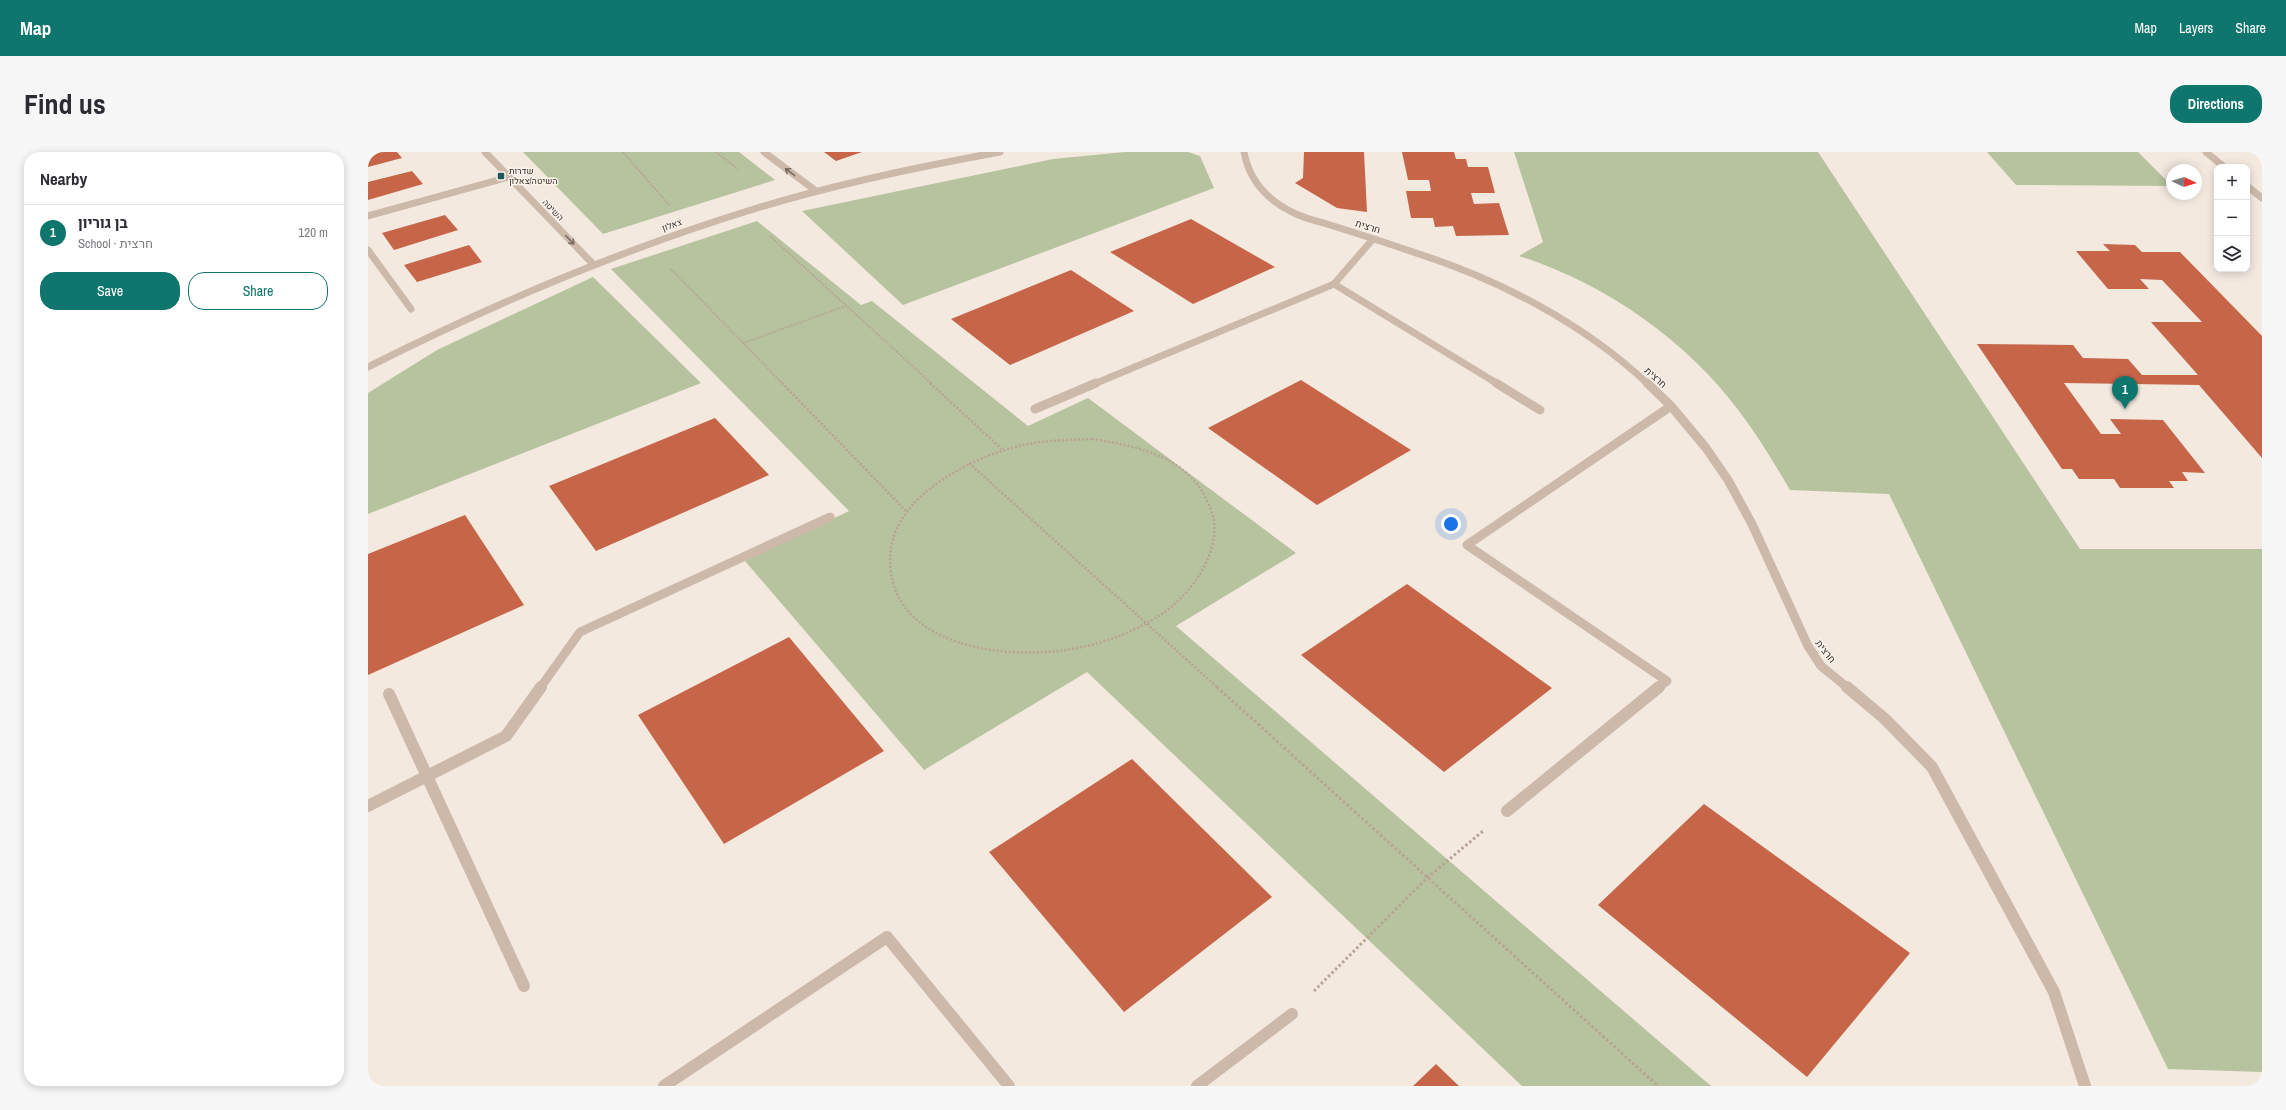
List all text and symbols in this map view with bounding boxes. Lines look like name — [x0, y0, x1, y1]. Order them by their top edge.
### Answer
text: Map — [20, 15, 51, 41]
text: Map — [2135, 19, 2157, 37]
text: Layers — [2179, 19, 2213, 37]
text: Share — [2235, 19, 2266, 37]
text: Find us — [24, 85, 106, 123]
button: Directions — [2170, 85, 2262, 123]
north arrow — [2166, 164, 2202, 200]
map controls — [2214, 164, 2250, 272]
button: + — [2214, 164, 2250, 200]
place label: שדרות השיטה/צאלון — [509, 165, 558, 187]
text: Nearby — [40, 167, 87, 190]
one-way arrow — [785, 167, 796, 176]
marker: שדרות השיטה/צאלון — [496, 171, 506, 181]
street label: השיטה — [540, 196, 566, 224]
button: − — [2214, 200, 2250, 236]
text: בן גוריון — [78, 212, 128, 233]
street label: צאלון — [660, 216, 684, 234]
street label: חרצית — [1354, 217, 1382, 236]
text: 1 — [50, 224, 56, 241]
text: 120 m — [298, 224, 328, 241]
text: School · חרצית — [78, 235, 153, 252]
one-way arrow — [565, 235, 575, 245]
button: layers — [2214, 236, 2250, 272]
button: Save — [40, 272, 180, 310]
button: Share — [188, 272, 328, 310]
street label: חרצית — [1642, 364, 1670, 391]
pin: 1 — [2112, 376, 2138, 409]
your location — [1441, 514, 1461, 534]
street label: חרצית — [1813, 637, 1839, 665]

